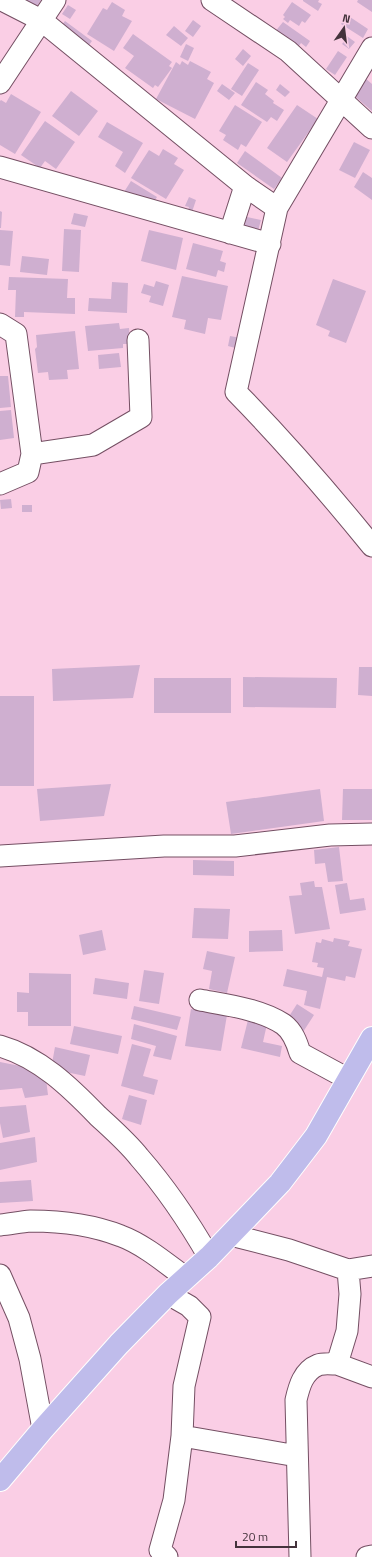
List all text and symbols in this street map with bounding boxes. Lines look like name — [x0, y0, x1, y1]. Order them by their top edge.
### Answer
north arrow — [324, 8, 364, 48]
text: N — [341, 10, 352, 27]
scale bar — [236, 1523, 296, 1549]
text: 20 m — [242, 1527, 268, 1546]

